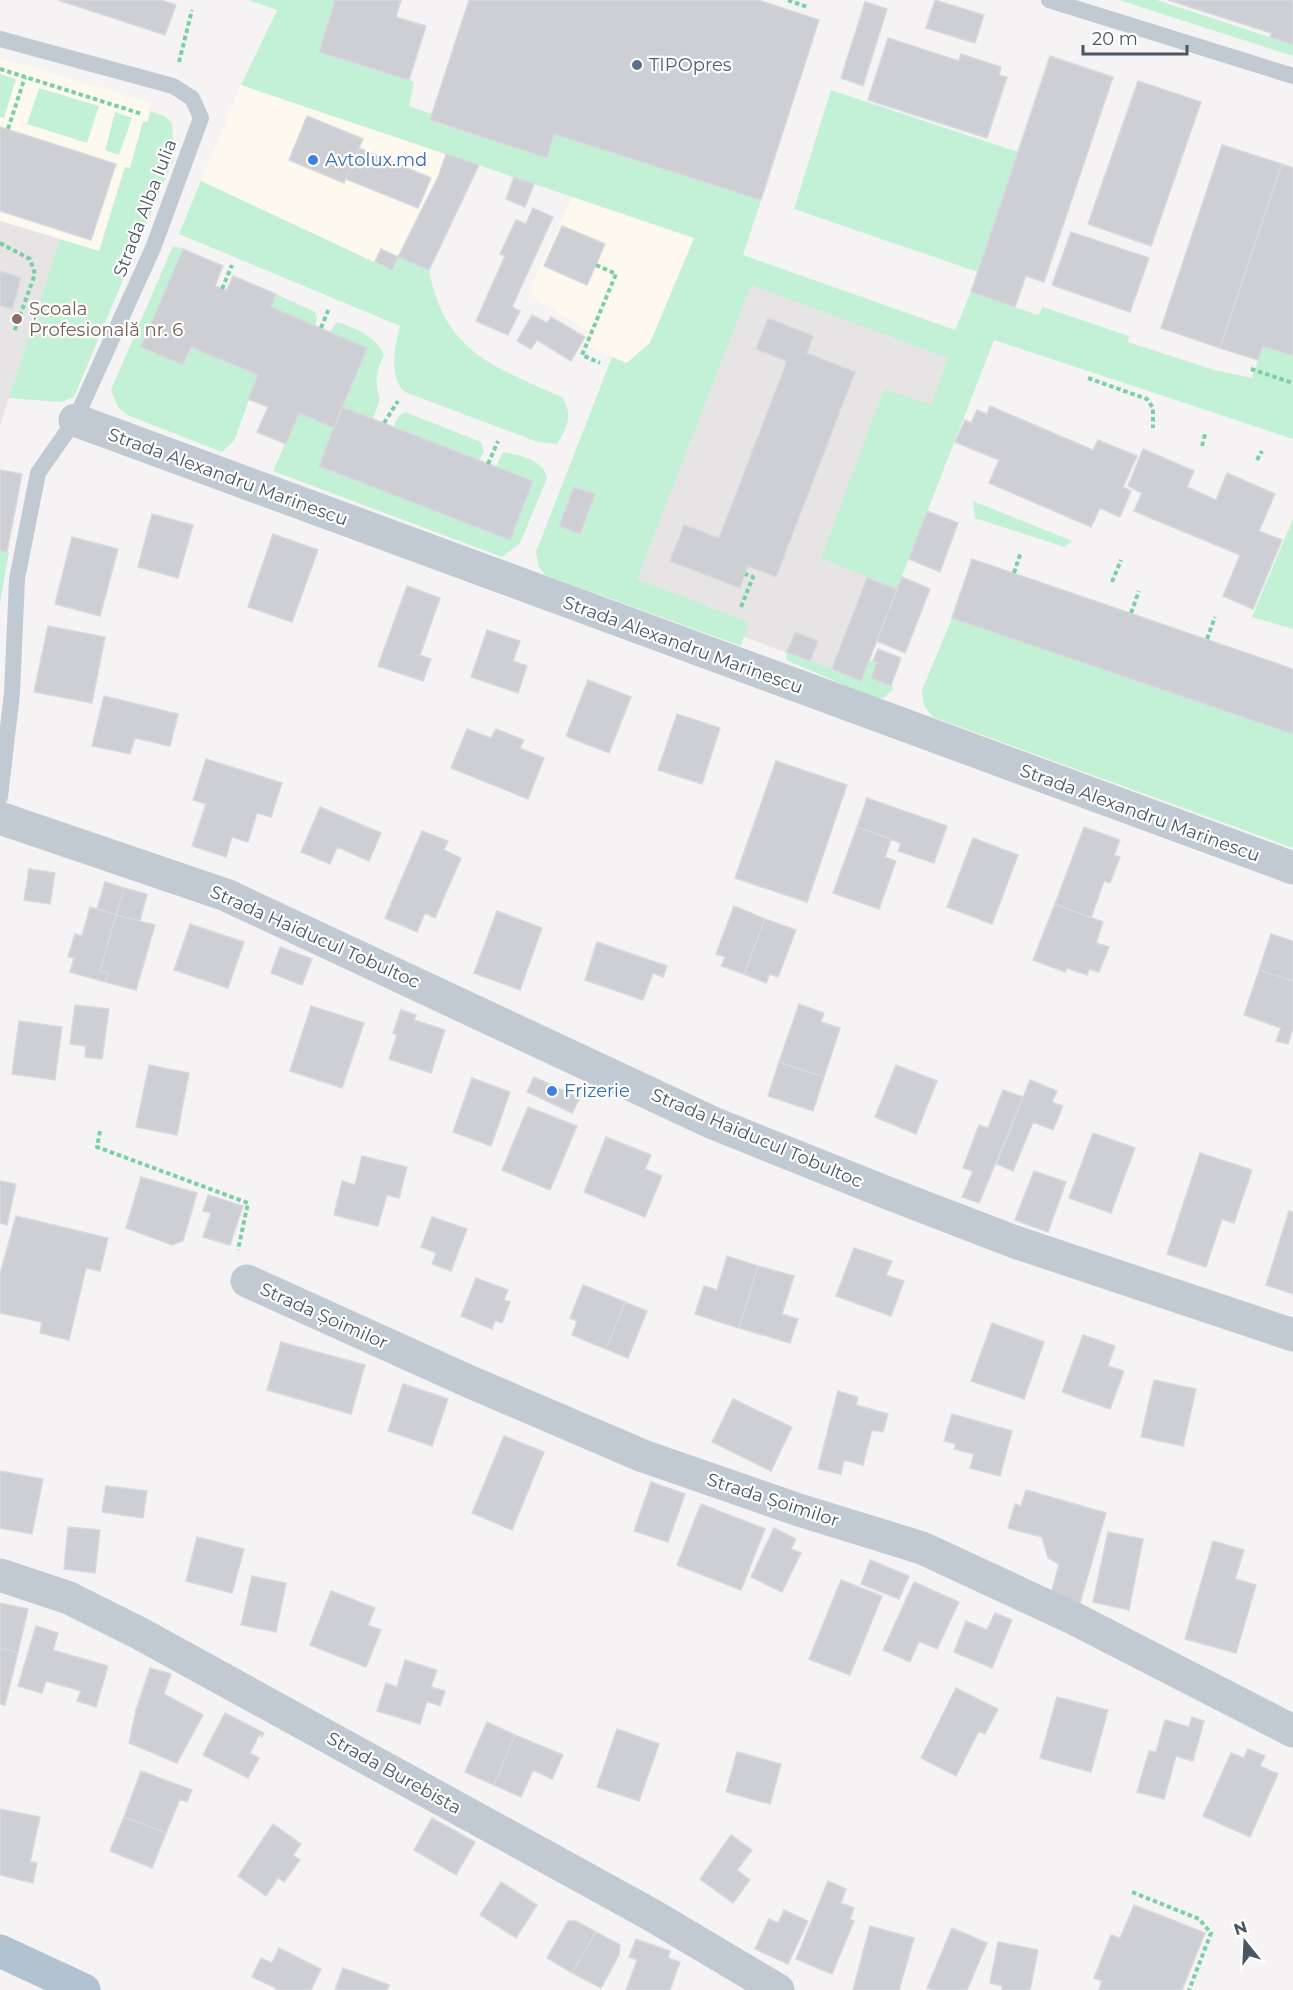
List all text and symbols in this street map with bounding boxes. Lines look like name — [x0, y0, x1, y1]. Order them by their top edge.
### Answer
scale bar — [1083, 18, 1186, 56]
text: 20 m — [1092, 28, 1138, 50]
place label: TIPOpres — [649, 54, 732, 76]
marker: TIPOpres — [630, 58, 644, 72]
street label: Strada Alba Iulia — [109, 136, 181, 280]
place label: Avtolux.md — [325, 149, 427, 171]
marker: Avtolux.md — [306, 153, 320, 167]
place label: Școala Profesională nr. 6 — [29, 298, 183, 341]
marker: Școala Profesională nr. 6 — [10, 312, 24, 326]
street label: Strada Alexandru Marinescu — [105, 423, 351, 531]
street label: Strada Alexandru Marinescu — [560, 591, 806, 699]
street label: Strada Alexandru Marinescu — [1017, 759, 1263, 867]
street label: Strada Haiducul Tobultoc — [207, 881, 423, 993]
place label: Frizerie — [564, 1080, 630, 1102]
street label: Strada Haiducul Tobultoc — [648, 1083, 866, 1193]
marker: Frizerie — [545, 1084, 559, 1098]
street label: Strada Șoimilor — [256, 1278, 391, 1355]
street label: Strada Șoimilor — [704, 1468, 842, 1533]
street label: Strada Burebista — [323, 1727, 465, 1819]
north arrow — [1215, 1912, 1275, 1972]
text: N — [1231, 1917, 1250, 1939]

